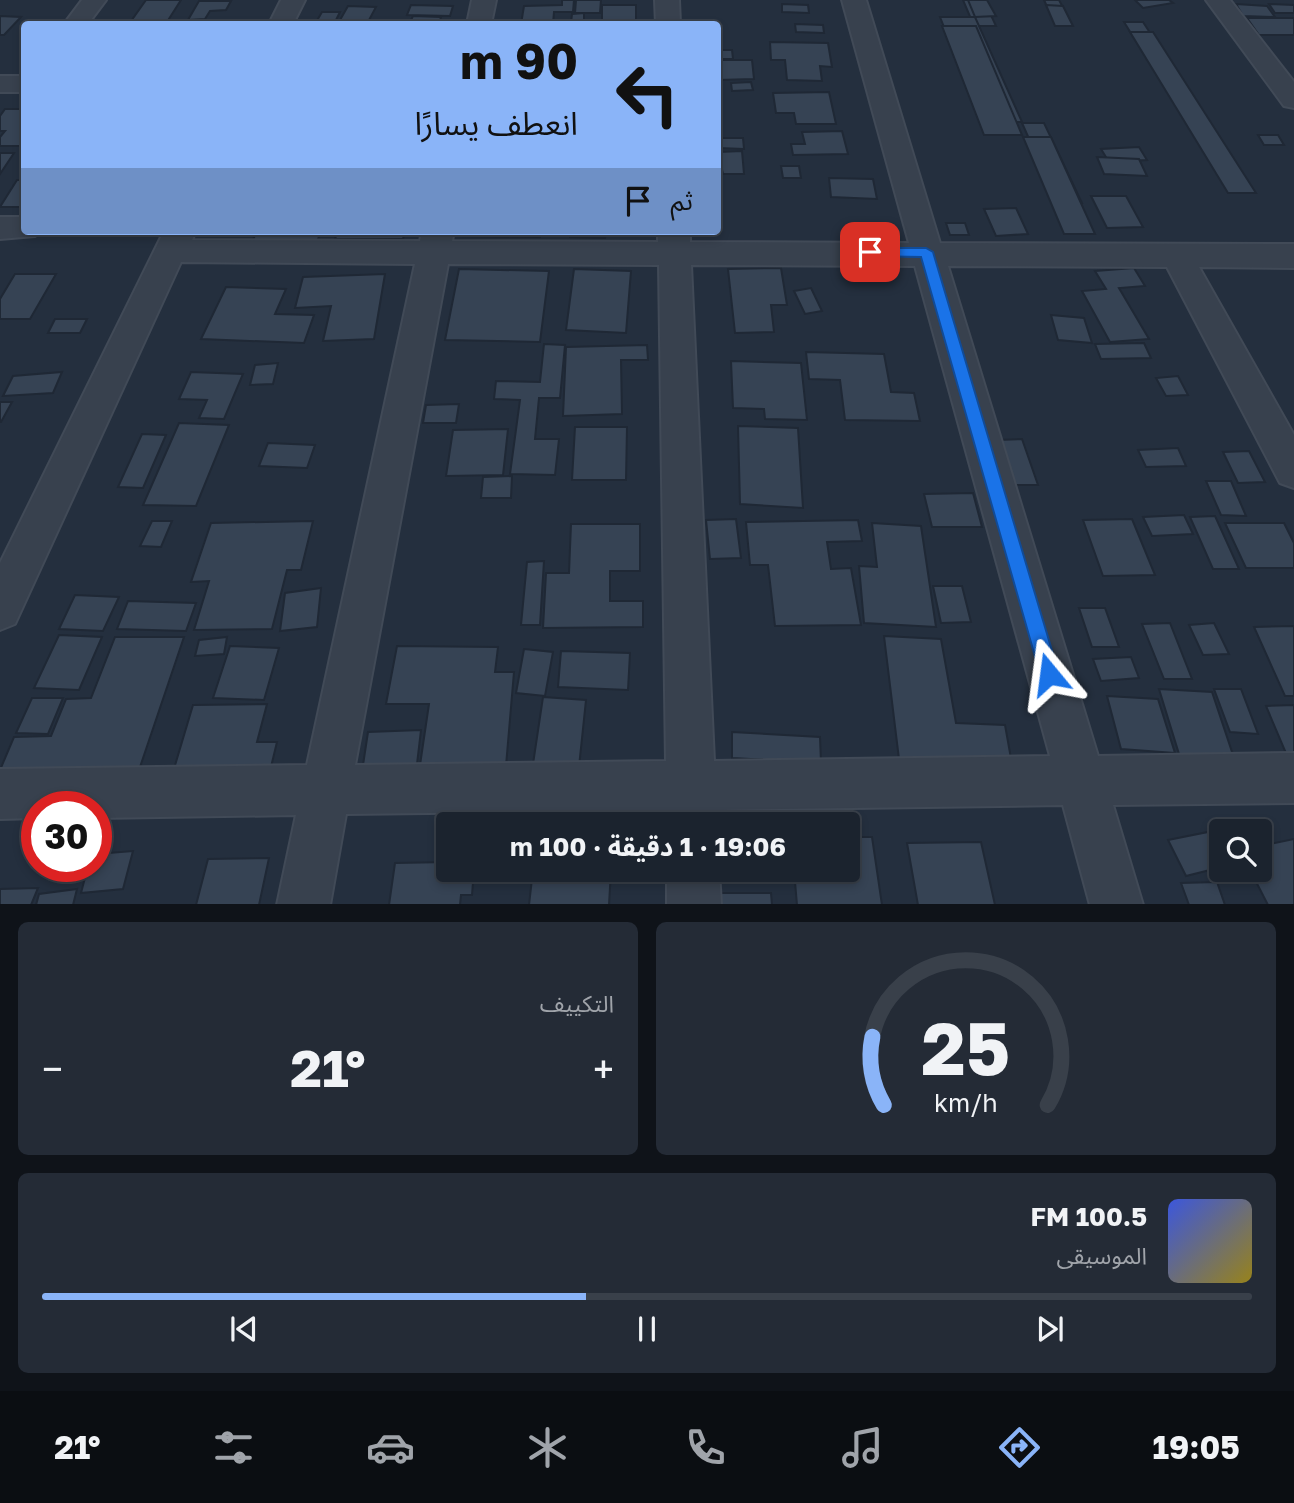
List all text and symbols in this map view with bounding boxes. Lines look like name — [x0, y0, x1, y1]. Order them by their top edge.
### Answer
text: 90 m — [460, 31, 578, 90]
icon: left — [602, 49, 693, 140]
text: انعطف يسارًا — [415, 104, 578, 142]
icon: arrive — [619, 182, 657, 220]
text: ثم — [671, 185, 693, 216]
pin — [840, 222, 900, 282]
icon: arrive — [851, 233, 889, 271]
position arrow — [1012, 637, 1086, 711]
speed limit sign: 30 — [21, 791, 112, 882]
map controls — [1209, 819, 1272, 882]
button: search — [1209, 819, 1272, 882]
text: 19:06 · 1 دقيقة · 100 m — [510, 831, 786, 862]
text: التكييف — [540, 989, 614, 1017]
text: 25 — [922, 1004, 1010, 1091]
text: 21° — [290, 1036, 366, 1098]
text: − — [42, 1046, 63, 1091]
text: + — [593, 1046, 614, 1091]
text: km/h — [934, 1086, 998, 1117]
text: 100.5 FM — [1031, 1201, 1147, 1232]
text: الموسيقى — [1056, 1241, 1147, 1269]
icon: previous — [225, 1310, 263, 1348]
icon: pause — [628, 1310, 666, 1348]
icon: next — [1031, 1310, 1069, 1348]
icon: filters — [209, 1423, 258, 1472]
icon: car — [366, 1423, 415, 1472]
icon: climate — [523, 1423, 572, 1472]
icon: phone — [681, 1423, 730, 1472]
icon: music — [838, 1423, 887, 1472]
icon: directions — [995, 1423, 1044, 1472]
text: 21° — [54, 1428, 101, 1466]
text: 19:05 — [1152, 1428, 1240, 1466]

